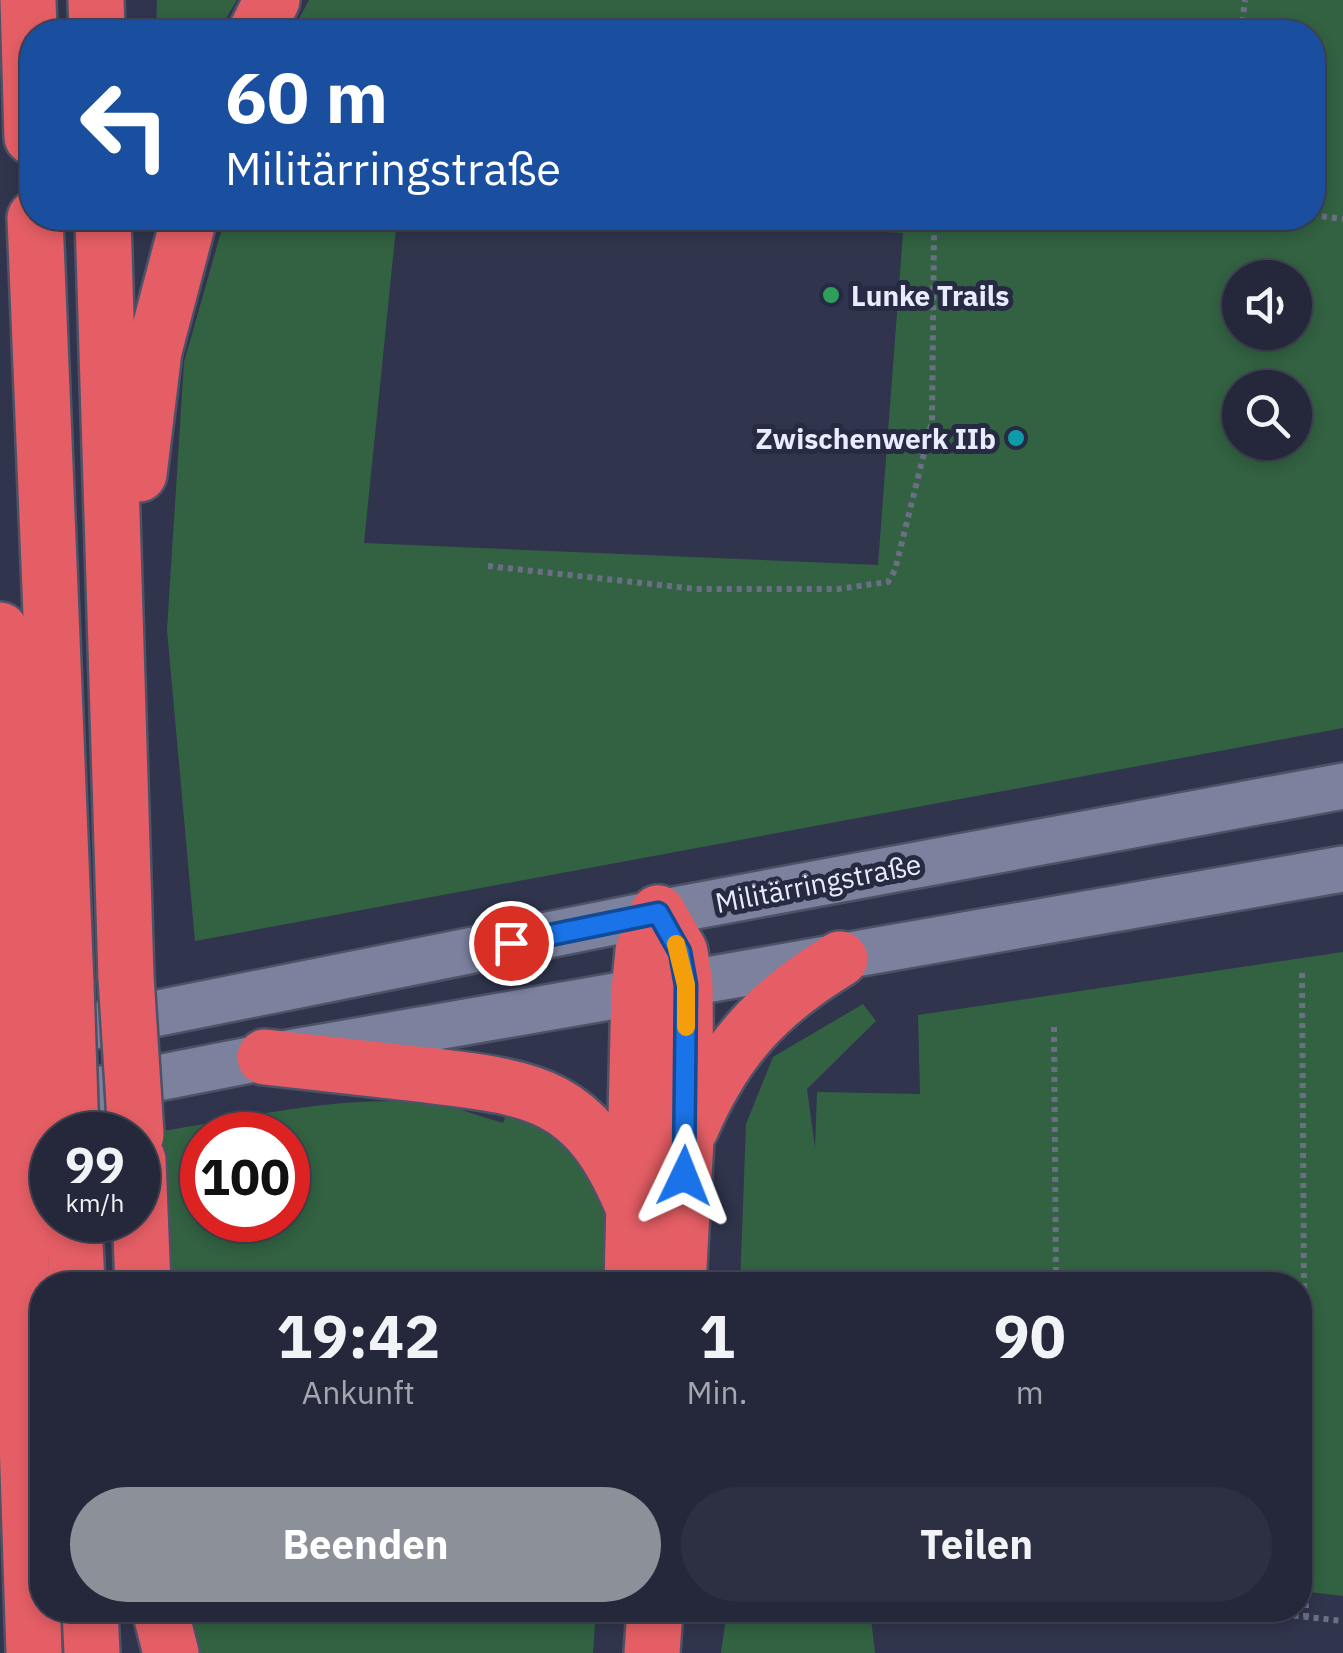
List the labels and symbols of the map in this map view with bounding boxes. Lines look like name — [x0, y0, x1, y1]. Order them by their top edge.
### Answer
place label: Lunke Trails — [851, 277, 1009, 314]
marker: Lunke Trails — [820, 284, 842, 306]
place label: Zwischenwerk IIb — [756, 420, 996, 457]
marker: Zwischenwerk IIb — [1005, 427, 1027, 449]
street label: Militärringstraße — [712, 845, 924, 921]
pin — [469, 901, 554, 986]
speed limit sign: 100 — [180, 1112, 310, 1242]
position arrow — [632, 1124, 736, 1228]

